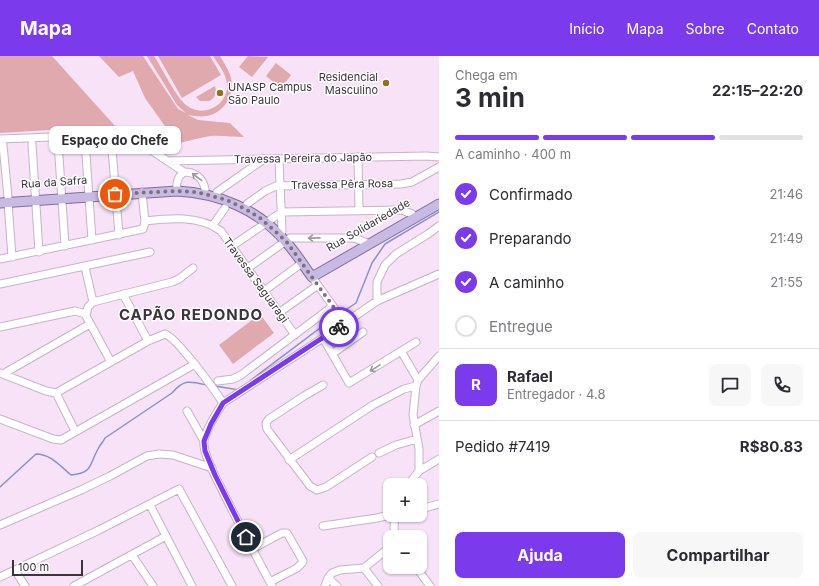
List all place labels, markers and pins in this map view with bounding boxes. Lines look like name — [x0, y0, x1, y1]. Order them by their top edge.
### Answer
place label: Residencial Masculino — [319, 70, 378, 97]
marker: Residencial Masculino — [381, 78, 391, 88]
place label: UNASP Campus São Paulo — [228, 80, 312, 107]
marker: UNASP Campus São Paulo — [215, 88, 225, 98]
callout: Espaço do Chefe — [49, 126, 181, 154]
pin — [98, 177, 132, 211]
pin — [229, 520, 263, 554]

